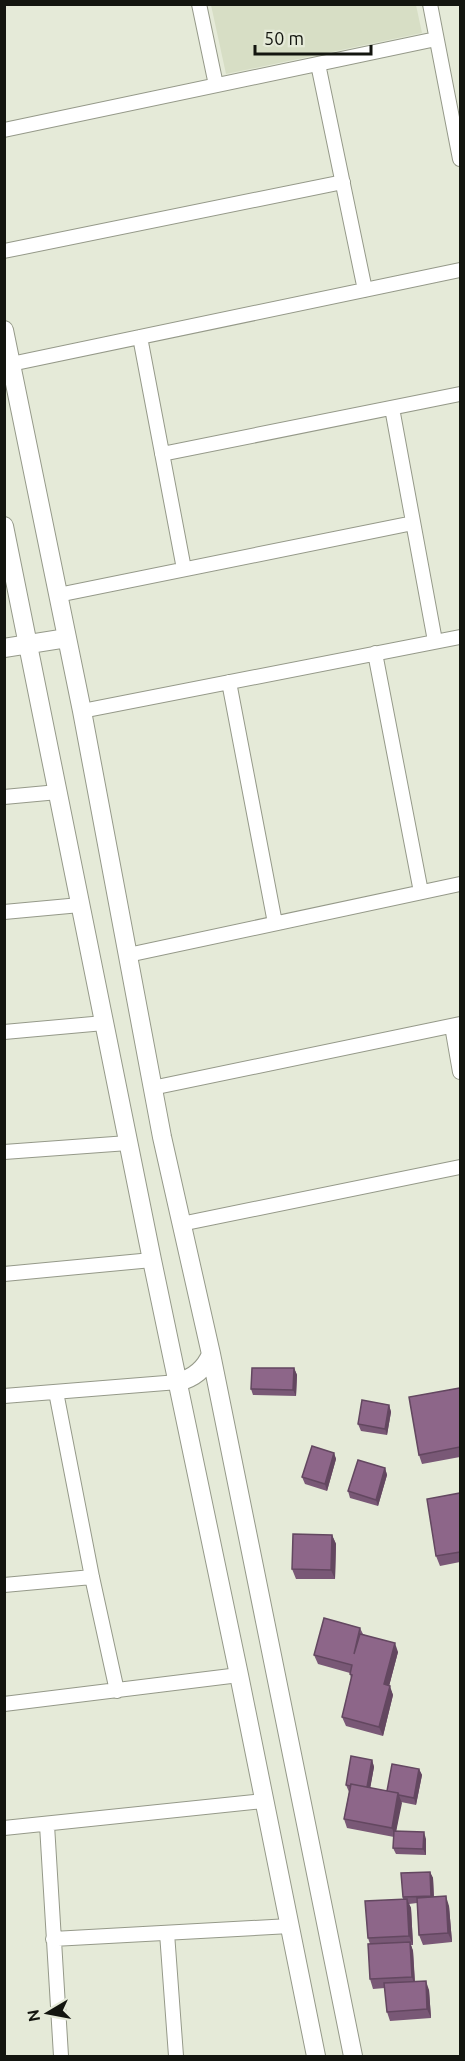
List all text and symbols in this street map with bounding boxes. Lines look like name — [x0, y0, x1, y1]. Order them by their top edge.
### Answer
scale bar — [255, 18, 370, 56]
text: 50 m — [264, 28, 304, 48]
north arrow — [18, 1983, 78, 2043]
text: N — [23, 2008, 43, 2023]

